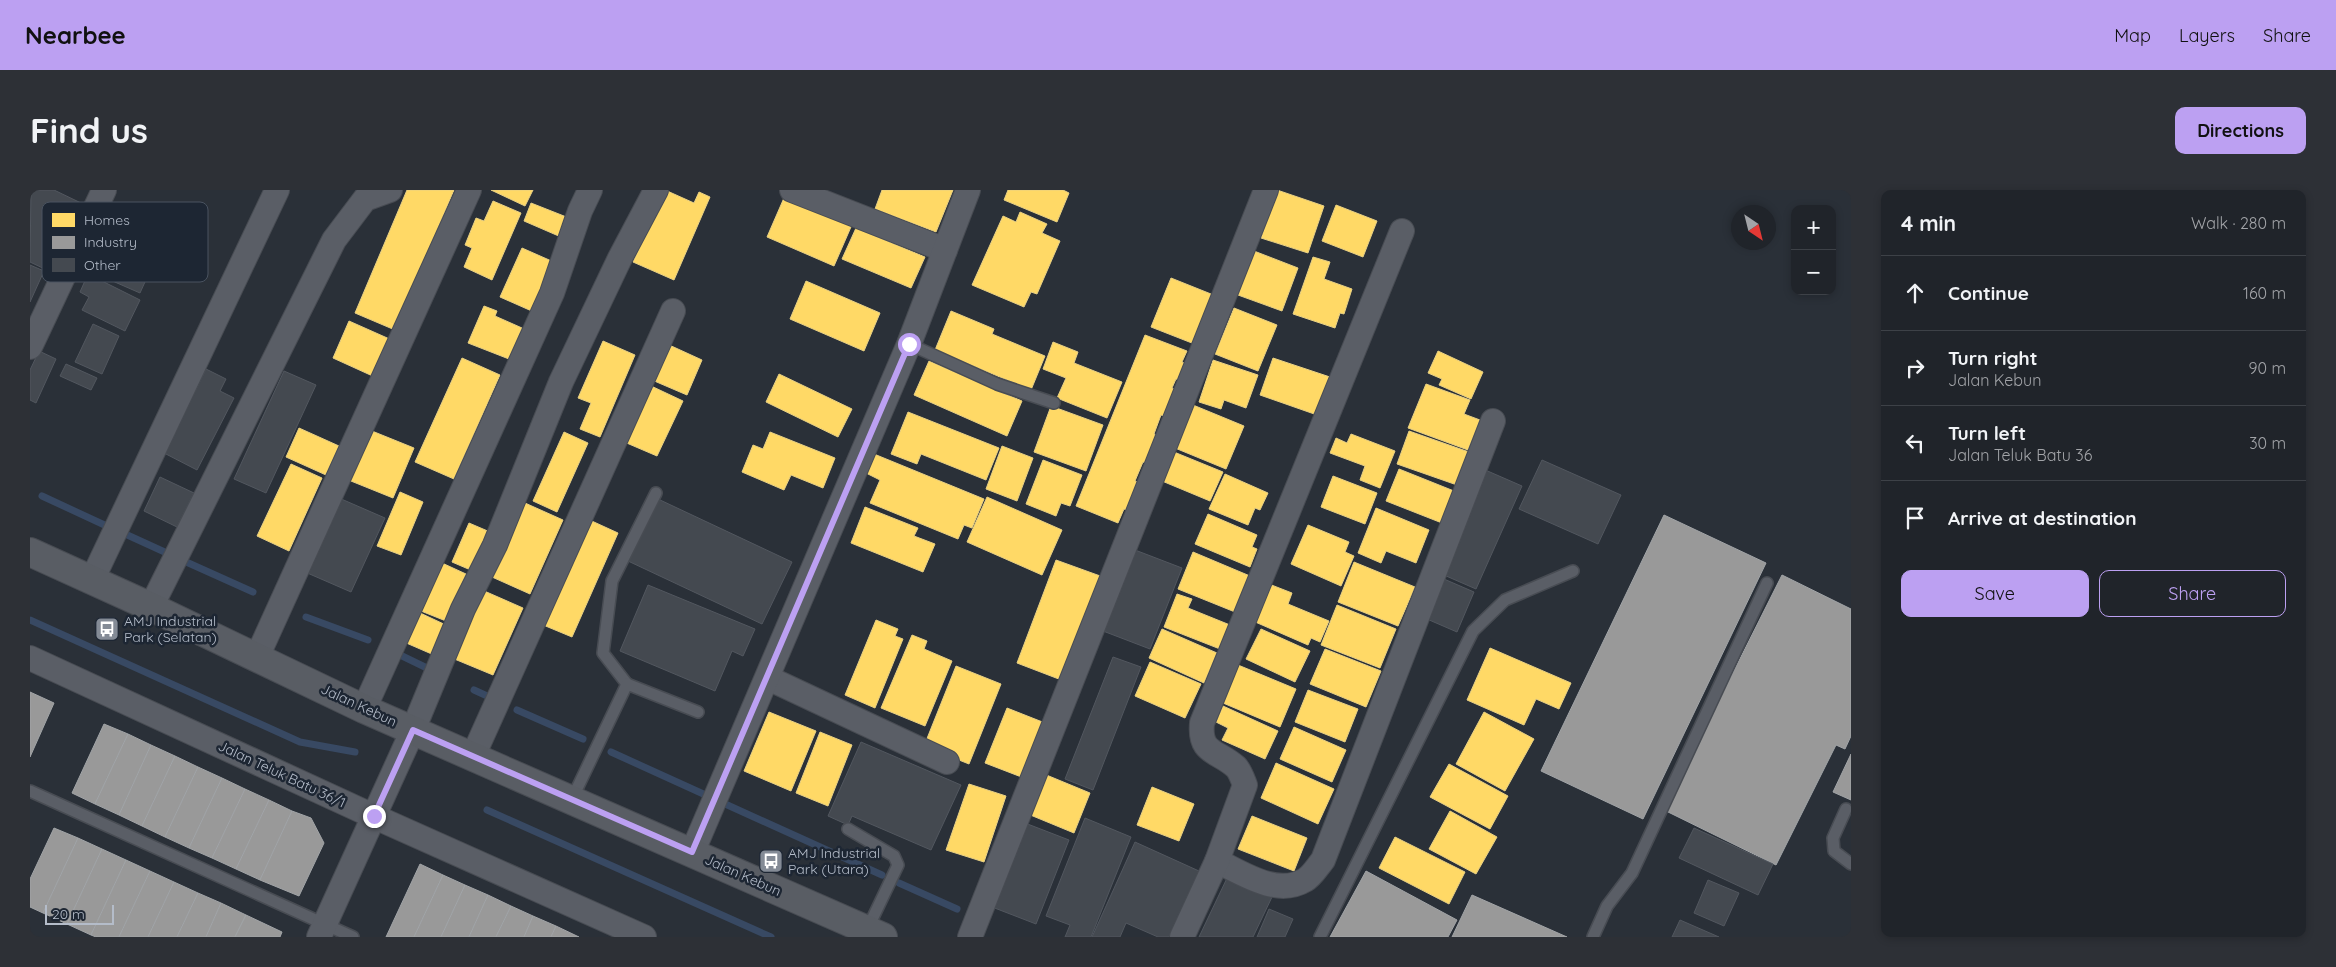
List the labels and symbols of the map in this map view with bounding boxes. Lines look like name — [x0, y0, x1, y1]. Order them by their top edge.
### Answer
legend — [42, 202, 208, 282]
north arrow — [1731, 205, 1776, 250]
text: Homes — [84, 211, 130, 229]
text: Industry — [84, 233, 137, 251]
text: Other — [84, 256, 121, 274]
route start — [898, 333, 921, 356]
place label: AMJ Industrial Park (Selatan) — [124, 612, 217, 646]
bus stop icon: AMJ Industrial Park (Selatan) — [94, 616, 120, 642]
street label: Jalan Kebun — [318, 680, 400, 730]
street label: Jalan Teluk Batu 36/1 — [215, 737, 349, 811]
route end — [363, 805, 386, 828]
place label: AMJ Industrial Park (Utara) — [788, 844, 880, 878]
bus stop icon: AMJ Industrial Park (Utara) — [758, 848, 784, 874]
street label: Jalan Kebun — [702, 850, 784, 900]
scale bar — [45, 902, 114, 925]

